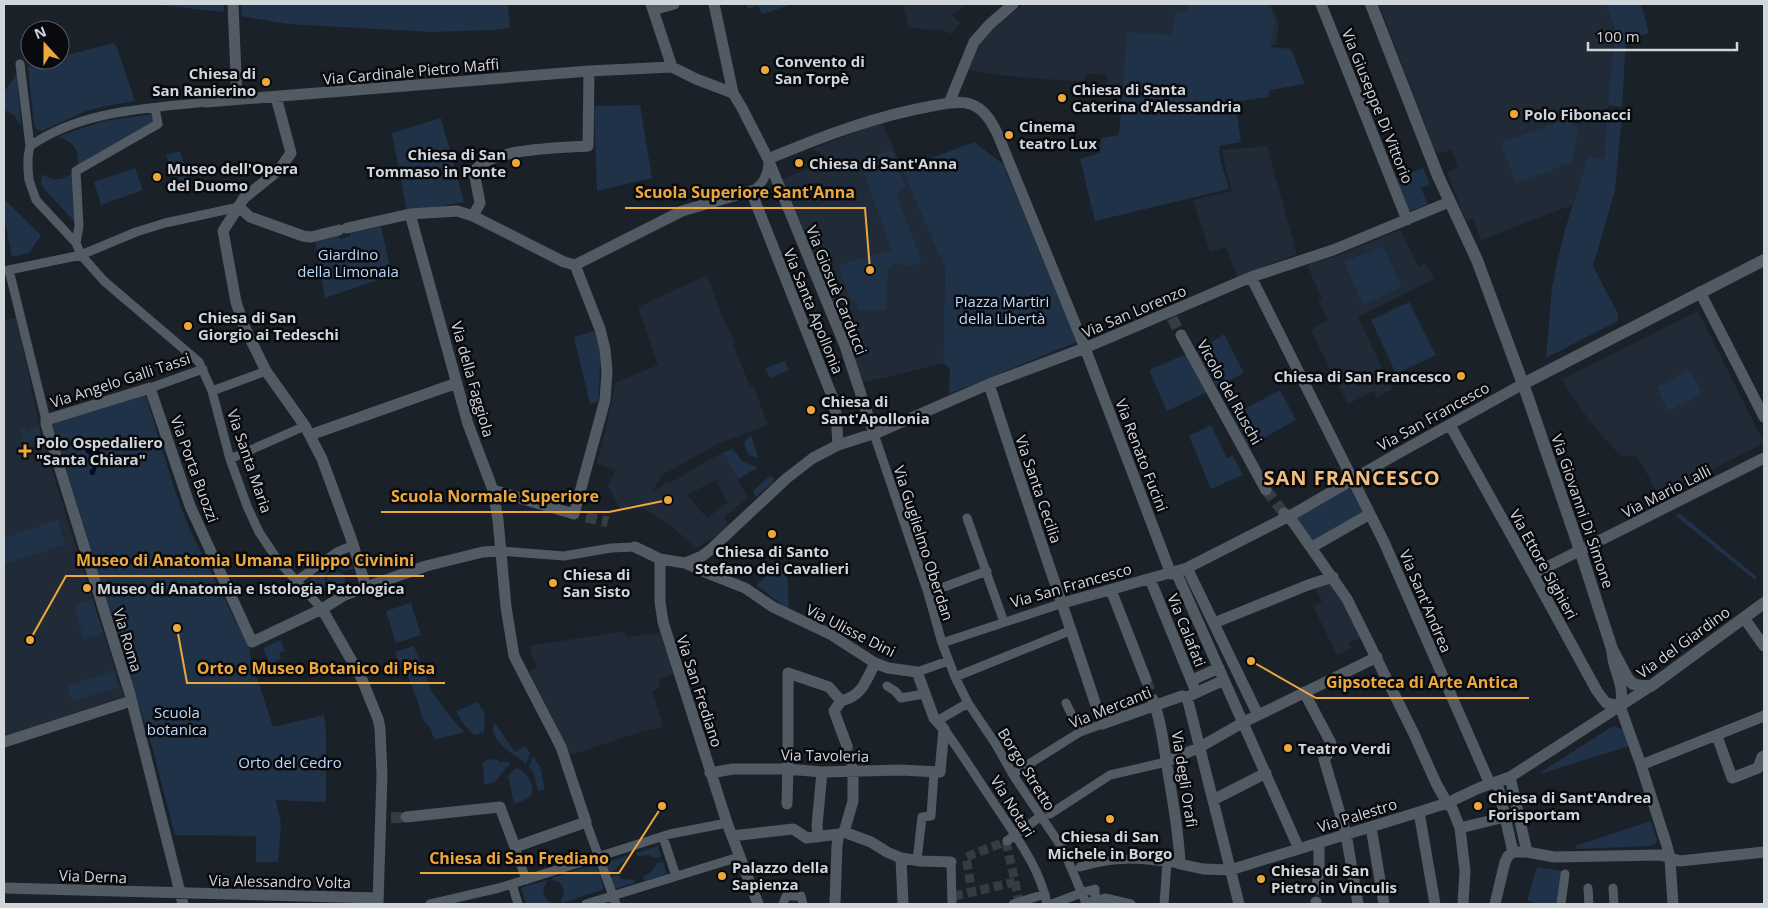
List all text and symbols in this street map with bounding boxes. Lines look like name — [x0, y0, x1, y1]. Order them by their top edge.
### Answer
north arrow — [20, 20, 70, 70]
scale bar — [1588, 20, 1737, 52]
text: N — [31, 21, 49, 43]
street label: Via Giuseppe Di Vittorio — [1338, 26, 1418, 186]
text: 100 m — [1596, 26, 1640, 46]
place label: Convento di San Torpè — [775, 51, 865, 88]
street label: Via Cardinale Pietro Maffi — [322, 53, 500, 89]
place label: Chiesa di San Ranierino — [152, 63, 256, 100]
marker: Convento di San Torpè — [759, 64, 771, 76]
marker: Chiesa di San Ranierino — [260, 76, 272, 88]
place label: Chiesa di Santa Caterina d'Alessandria — [1072, 79, 1241, 116]
marker: Chiesa di Santa Caterina d'Alessandria — [1056, 92, 1068, 104]
place label: Polo Fibonacci — [1524, 104, 1631, 124]
marker: Polo Fibonacci — [1508, 108, 1520, 120]
place label: Cinema teatro Lux — [1019, 116, 1097, 153]
marker: Cinema teatro Lux — [1003, 129, 1015, 141]
place label: Chiesa di San Tommaso in Ponte — [367, 144, 506, 181]
place label: Chiesa di Sant'Anna — [809, 153, 957, 173]
marker: Chiesa di San Tommaso in Ponte — [510, 157, 522, 169]
marker: Chiesa di Sant'Anna — [793, 157, 805, 169]
place label: Museo dell'Opera del Duomo — [167, 158, 298, 195]
marker: Museo dell'Opera del Duomo — [151, 171, 163, 183]
callout: Scuola Superiore Sant'Anna — [625, 177, 865, 208]
text: Scuola Superiore Sant'Anna — [635, 181, 855, 203]
street label: Via Giosuè Carducci — [802, 222, 872, 358]
park label: Giardino della Limonaia — [297, 244, 399, 281]
street label: Via Santa Apollonia — [780, 245, 848, 377]
street label: Via San Lorenzo — [1079, 280, 1189, 342]
park label: Piazza Martiri della Libertà — [955, 291, 1049, 328]
place label: Chiesa di San Giorgio ai Tedeschi — [198, 307, 339, 344]
street label: Via della Faggiola — [447, 319, 499, 439]
marker: Chiesa di San Giorgio ai Tedeschi — [182, 320, 194, 332]
street label: Vicolo del Ruschi — [1193, 336, 1267, 448]
street label: Via Angelo Galli Tassi — [47, 348, 193, 412]
place label: Chiesa di San Francesco — [1274, 366, 1451, 386]
marker: Chiesa di San Francesco — [1455, 370, 1467, 382]
street label: Via San Francesco — [1373, 377, 1493, 455]
place label: Chiesa di Sant'Apollonia — [821, 391, 930, 428]
street label: Via Renato Fucini — [1111, 396, 1173, 514]
marker: Chiesa di Sant'Apollonia — [805, 404, 817, 416]
street label: Via Santa Maria — [223, 407, 277, 515]
street label: Via Porta Buozzi — [166, 413, 224, 525]
street label: Via Giovanni Di Simone — [1547, 431, 1619, 591]
place label: Polo Ospedaliero "Santa Chiara" — [36, 432, 163, 469]
street label: Via Santa Cecilia — [1011, 432, 1067, 546]
marker: Polo Ospedaliero "Santa Chiara" — [18, 444, 32, 458]
street label: Via Mario Lalli — [1618, 460, 1714, 522]
street label: Via Guglielmo Oberdan — [889, 463, 959, 623]
district label: SAN FRANCESCO — [1263, 464, 1441, 491]
callout: Scuola Normale Superiore — [381, 481, 609, 512]
text: Scuola Normale Superiore — [391, 485, 599, 507]
street label: Via Ettore Sighieri — [1505, 505, 1583, 623]
marker: Chiesa di Santo Stefano dei Cavalieri — [766, 528, 778, 540]
place label: Chiesa di Santo Stefano dei Cavalieri — [695, 541, 849, 578]
callout: Museo di Anatomia Umana Filippo Civinini — [66, 545, 424, 576]
street label: Via Sant'Andrea — [1395, 546, 1457, 656]
text: Museo di Anatomia Umana Filippo Civinini — [76, 549, 414, 571]
street label: Via San Francesco — [1008, 558, 1134, 612]
place label: Chiesa di San Sisto — [563, 564, 630, 601]
marker: Chiesa di San Sisto — [547, 577, 559, 589]
place label: Museo di Anatomia e Istologia Patologica — [97, 578, 405, 598]
marker: Museo di Anatomia e Istologia Patologica — [81, 582, 93, 594]
street label: Via Calafati — [1163, 590, 1211, 670]
street label: Via Ulisse Dini — [803, 599, 899, 661]
street label: Via del Giardino — [1632, 601, 1734, 683]
street label: Via Roma — [109, 606, 147, 674]
street label: Via San Frediano — [672, 633, 728, 749]
callout: Orto e Museo Botanico di Pisa — [187, 652, 445, 683]
text: Orto e Museo Botanico di Pisa — [197, 657, 435, 679]
callout: Gipsoteca di Arte Antica — [1316, 667, 1529, 698]
text: Gipsoteca di Arte Antica — [1326, 671, 1518, 693]
street label: Via Mercanti — [1066, 681, 1154, 733]
park label: Scuola botanica — [147, 702, 207, 739]
street label: Borgo Stretto — [994, 724, 1060, 814]
street label: Via degli Orafi — [1168, 729, 1202, 829]
place label: Teatro Verdi — [1298, 738, 1391, 758]
marker: Teatro Verdi — [1282, 742, 1294, 754]
street label: Via Tavoleria — [781, 744, 869, 766]
park label: Orto del Cedro — [238, 752, 342, 772]
street label: Via Notari — [986, 771, 1040, 841]
place label: Chiesa di Sant'Andrea Forisportam — [1488, 787, 1651, 824]
street label: Via Palestro — [1315, 793, 1399, 837]
marker: Chiesa di Sant'Andrea Forisportam — [1472, 800, 1484, 812]
marker: Chiesa di San Michele in Borgo — [1104, 813, 1116, 825]
place label: Chiesa di San Michele in Borgo — [1048, 826, 1172, 863]
callout: Chiesa di San Frediano — [420, 842, 619, 873]
text: Chiesa di San Frediano — [429, 847, 609, 869]
place label: Palazzo della Sapienza — [732, 857, 829, 894]
place label: Chiesa di San Pietro in Vinculis — [1271, 860, 1397, 897]
street label: Via Derna — [59, 865, 127, 887]
street label: Via Alessandro Volta — [209, 870, 351, 892]
marker: Palazzo della Sapienza — [716, 870, 728, 882]
marker: Chiesa di San Pietro in Vinculis — [1255, 873, 1267, 885]

